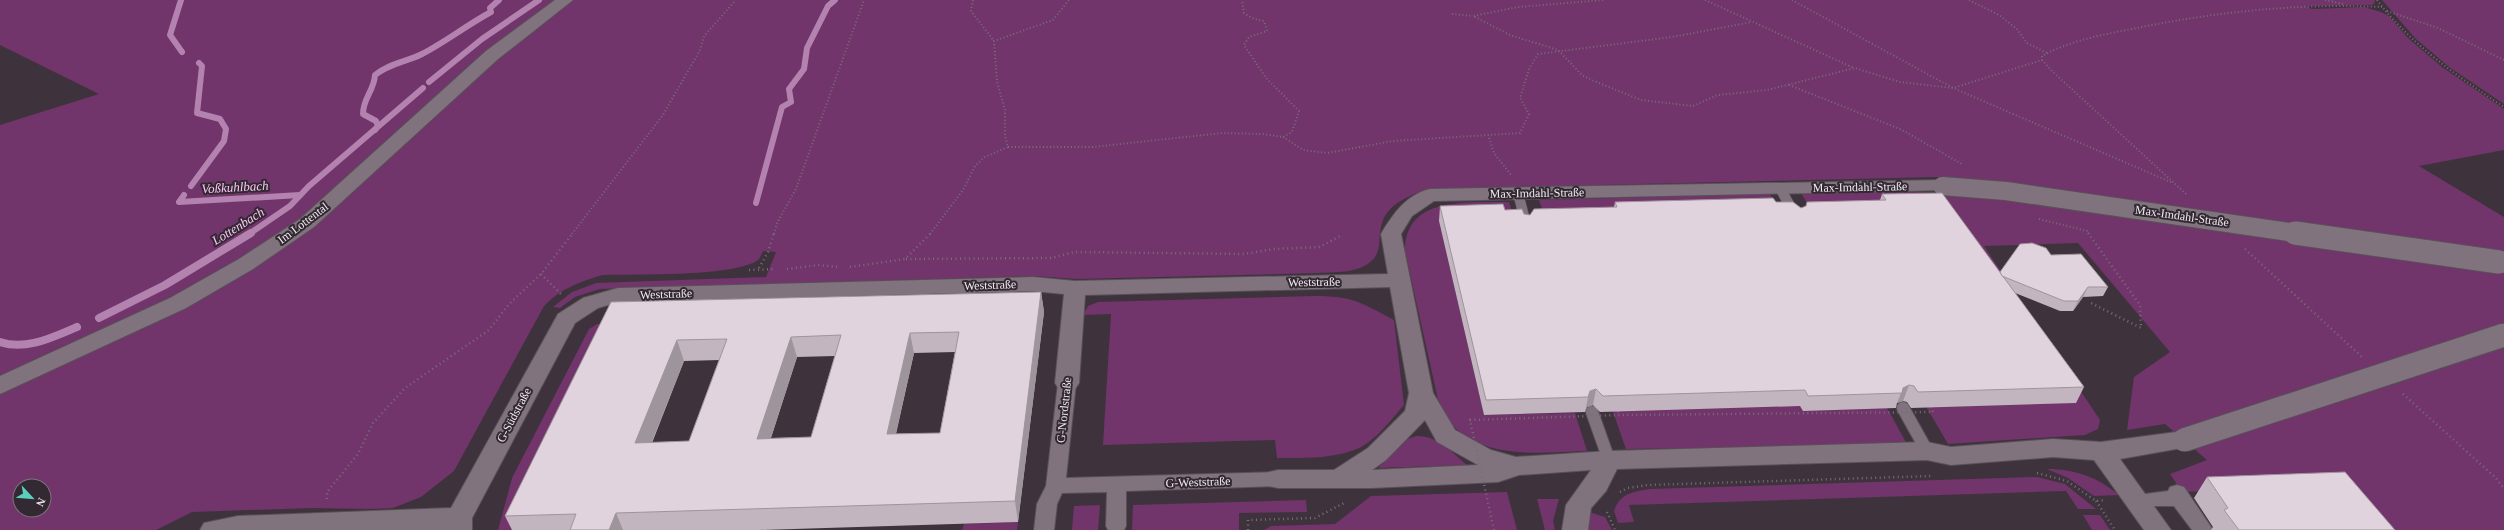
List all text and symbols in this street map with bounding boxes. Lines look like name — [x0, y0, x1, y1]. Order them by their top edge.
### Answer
water label: Voßkuhlbach — [201, 178, 269, 196]
street label: Max-Imdahl-Straße — [1813, 179, 1907, 195]
street label: Max-Imdahl-Straße — [1490, 185, 1584, 201]
street label: Im Lottental — [275, 199, 332, 247]
street label: Max-Imdahl-Straße — [2134, 202, 2230, 230]
water label: Lottenbach — [208, 204, 267, 248]
street label: Weststraße — [1288, 275, 1340, 289]
street label: Weststraße — [964, 277, 1016, 293]
street label: Weststraße — [640, 286, 692, 302]
street label: G-Nordstraße — [1054, 376, 1074, 444]
street label: G-Südstraße — [494, 385, 534, 445]
street label: G-Weststraße — [1165, 474, 1231, 490]
north arrow — [12, 478, 52, 518]
text: N — [34, 496, 48, 509]

